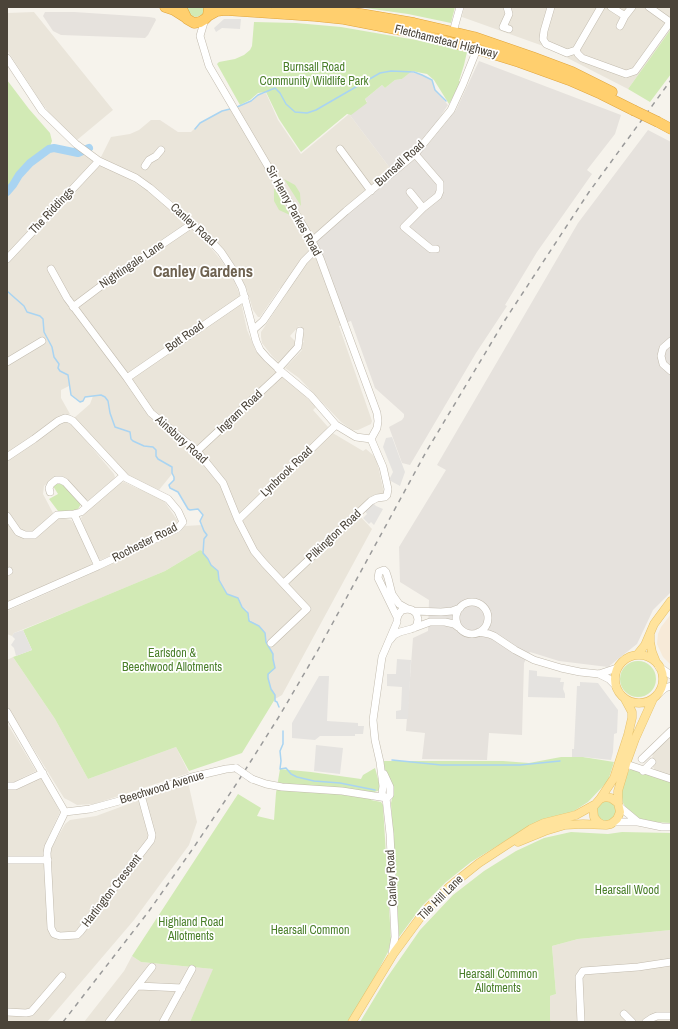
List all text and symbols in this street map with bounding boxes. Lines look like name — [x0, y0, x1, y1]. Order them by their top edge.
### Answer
street label: Fletchamstead Highway — [393, 22, 499, 62]
park label: Burnsall Road Community Wildlife Park — [260, 61, 368, 89]
street label: Burnsall Road — [372, 138, 428, 190]
street label: Sir Henry Parkes Road — [262, 163, 324, 259]
street label: The Riddings — [27, 184, 77, 238]
street label: Canley Road — [167, 201, 219, 249]
street label: Nightingale Lane — [97, 238, 167, 292]
district label: Canley Gardens — [153, 263, 253, 283]
street label: Bott Road — [163, 319, 207, 355]
street label: Ingram Road — [214, 387, 266, 437]
street label: Ainsbury Road — [152, 413, 210, 467]
street label: Lynbrook Road — [258, 444, 316, 500]
street label: Pilkington Road — [303, 507, 365, 565]
street label: Rochester Road — [110, 520, 180, 566]
park label: Earlsdon & Beechwood Allotments — [122, 647, 222, 675]
street label: Beechwood Avenue — [118, 768, 206, 808]
street label: Canley Road — [383, 849, 401, 907]
street label: Hartington Crescent — [79, 852, 145, 930]
street label: Tile Hill Lane — [415, 872, 467, 924]
park label: Hearsall Wood — [595, 884, 659, 898]
park label: Highland Road Allotments — [158, 916, 224, 944]
park label: Hearsall Common — [271, 924, 349, 938]
park label: Hearsall Common Allotments — [459, 968, 537, 996]

